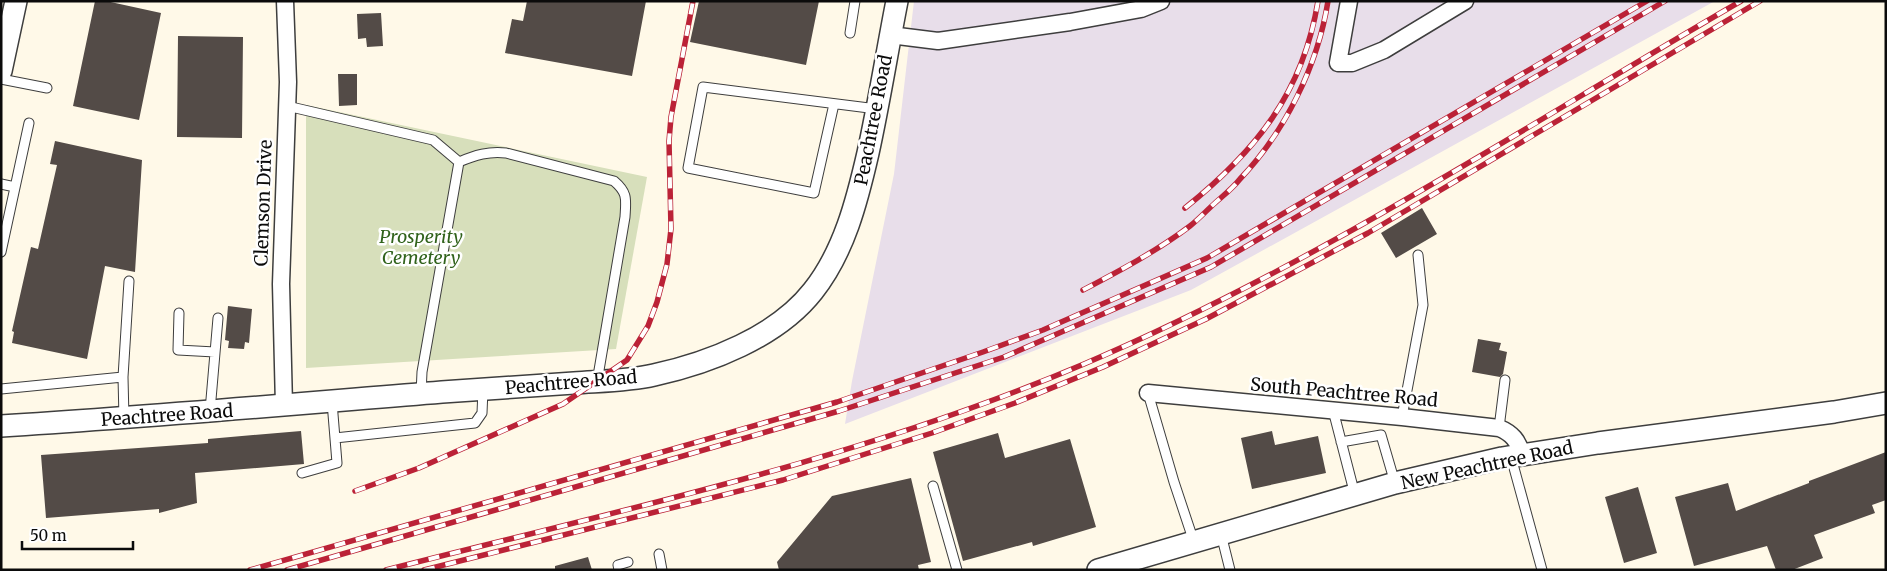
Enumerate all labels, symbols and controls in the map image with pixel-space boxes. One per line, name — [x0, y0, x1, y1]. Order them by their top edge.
street label: Peachtree Road — [849, 53, 897, 187]
street label: Clemson Drive — [249, 139, 277, 267]
park label: Prosperity Cemetery — [379, 225, 463, 269]
street label: Peachtree Road — [504, 365, 638, 399]
street label: South Peachtree Road — [1249, 372, 1439, 412]
street label: Peachtree Road — [100, 399, 234, 431]
street label: New Peachtree Road — [1399, 435, 1575, 494]
scale bar — [22, 518, 134, 550]
text: 50 m — [30, 526, 67, 545]

